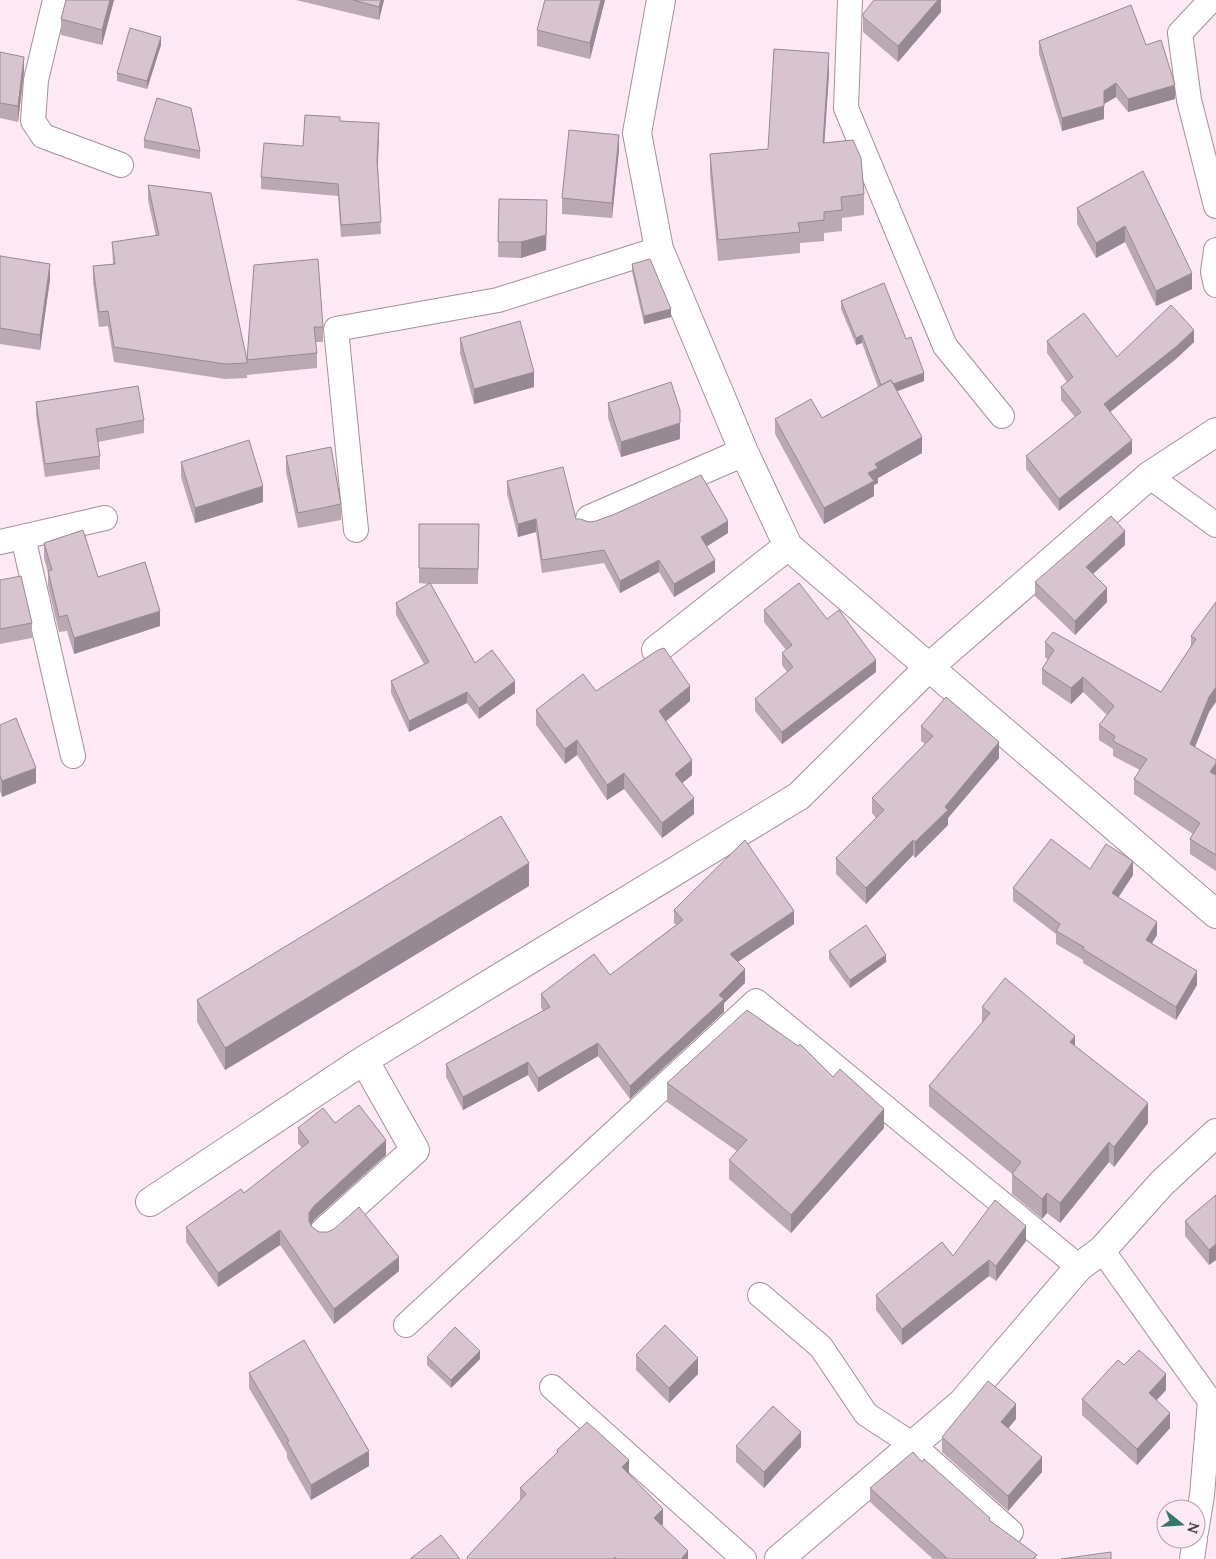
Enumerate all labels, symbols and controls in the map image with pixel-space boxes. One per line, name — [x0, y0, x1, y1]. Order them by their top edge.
north arrow — [1156, 1499, 1206, 1549]
text: N — [1183, 1520, 1204, 1536]

